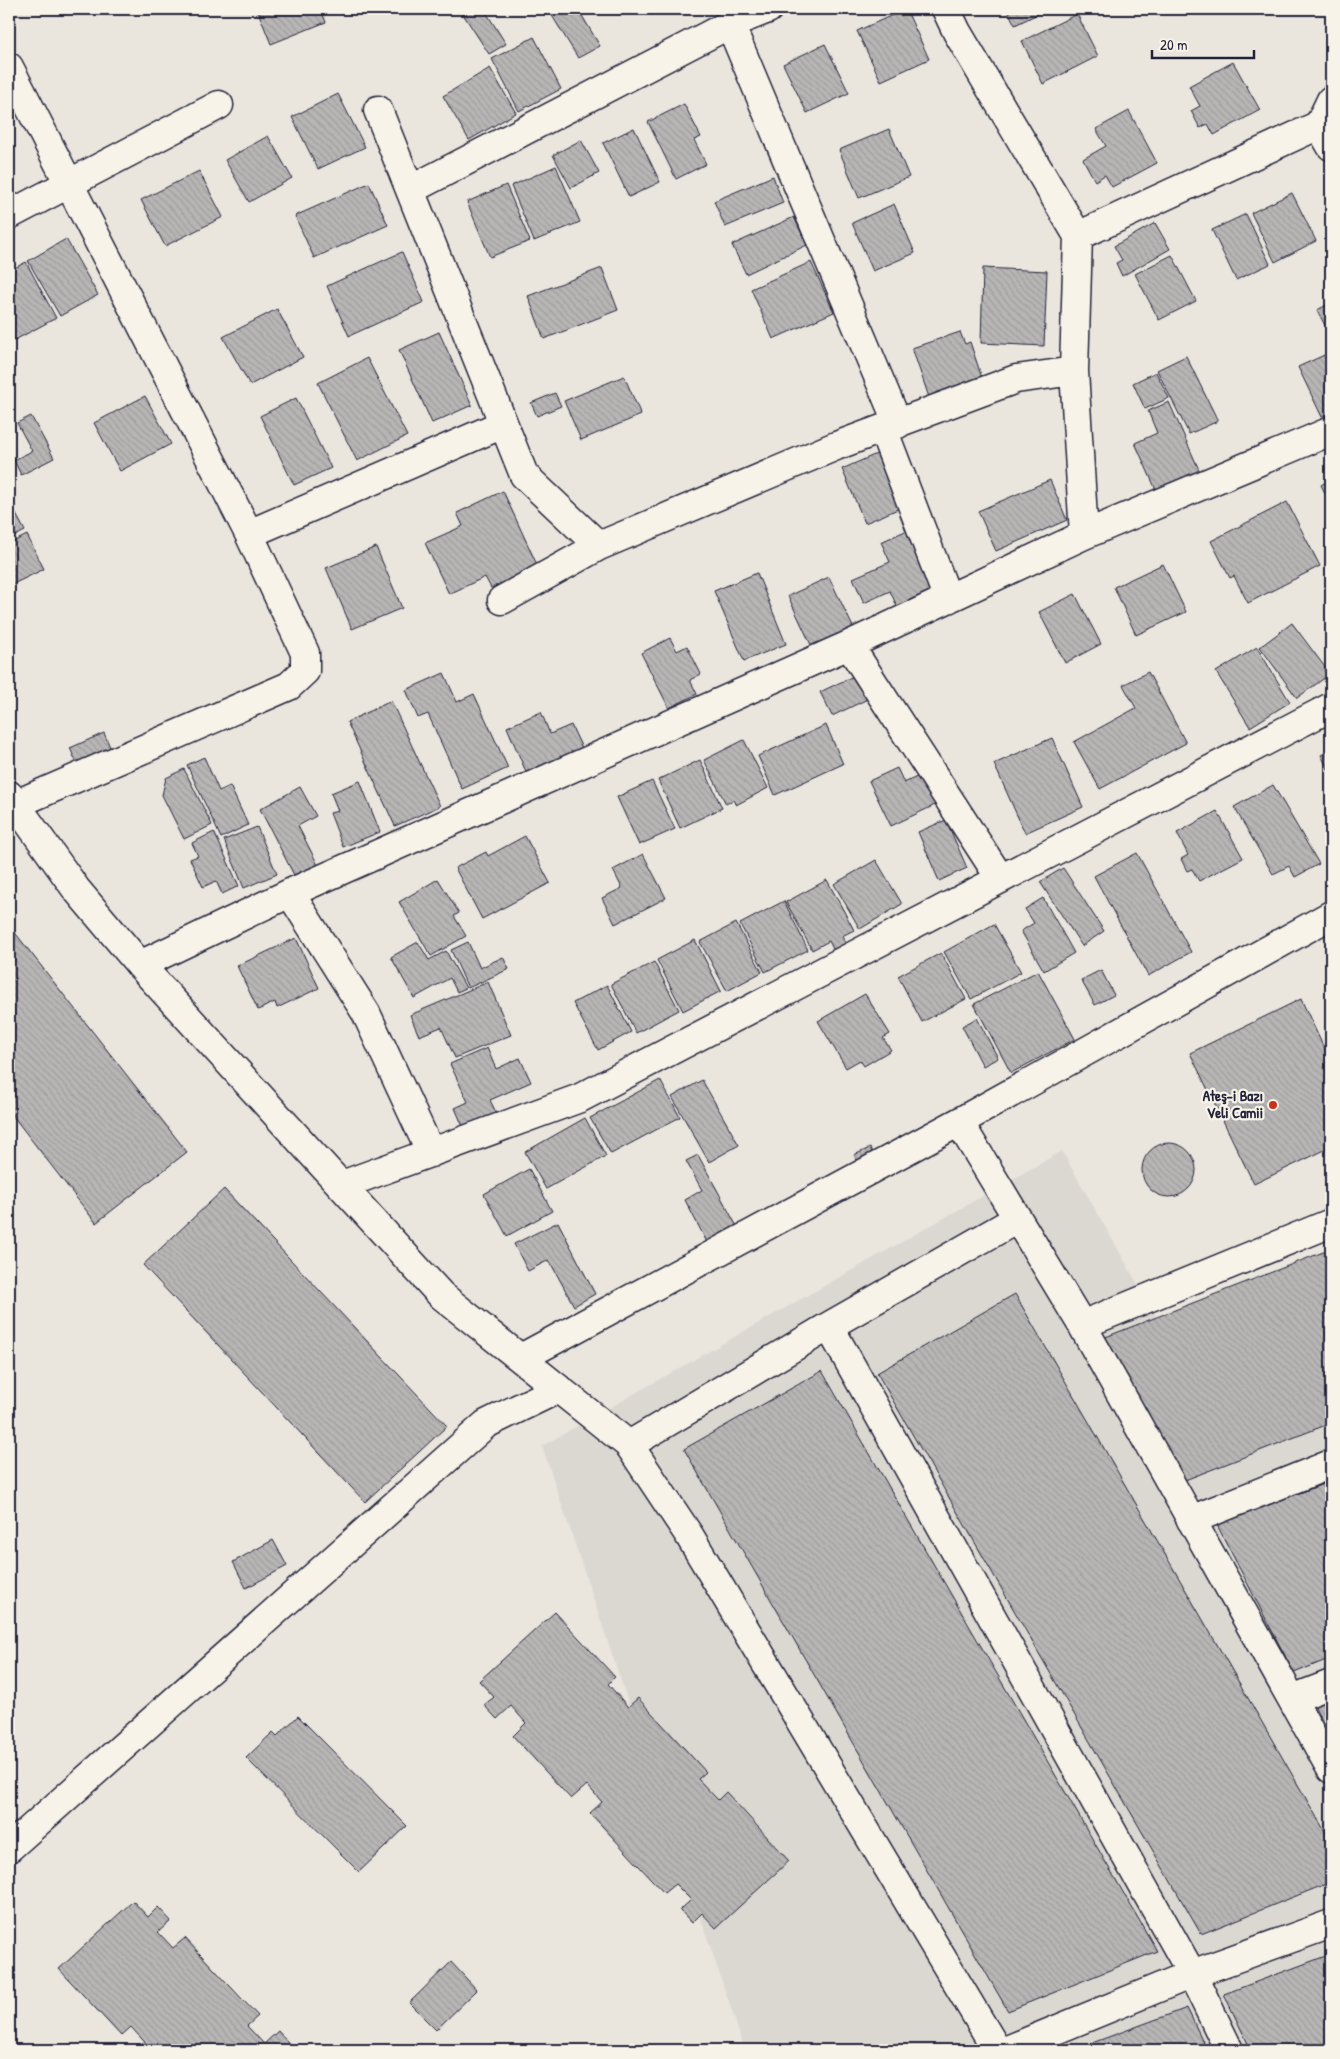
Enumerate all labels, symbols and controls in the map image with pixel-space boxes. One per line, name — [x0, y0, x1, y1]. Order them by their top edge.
scale bar — [1152, 28, 1255, 60]
text: 20 m — [1160, 34, 1187, 55]
place label: Ateş-i Bazı Veli Camii — [1203, 1085, 1263, 1123]
marker: Ateş-i Bazı Veli Camii — [1267, 1099, 1279, 1111]

